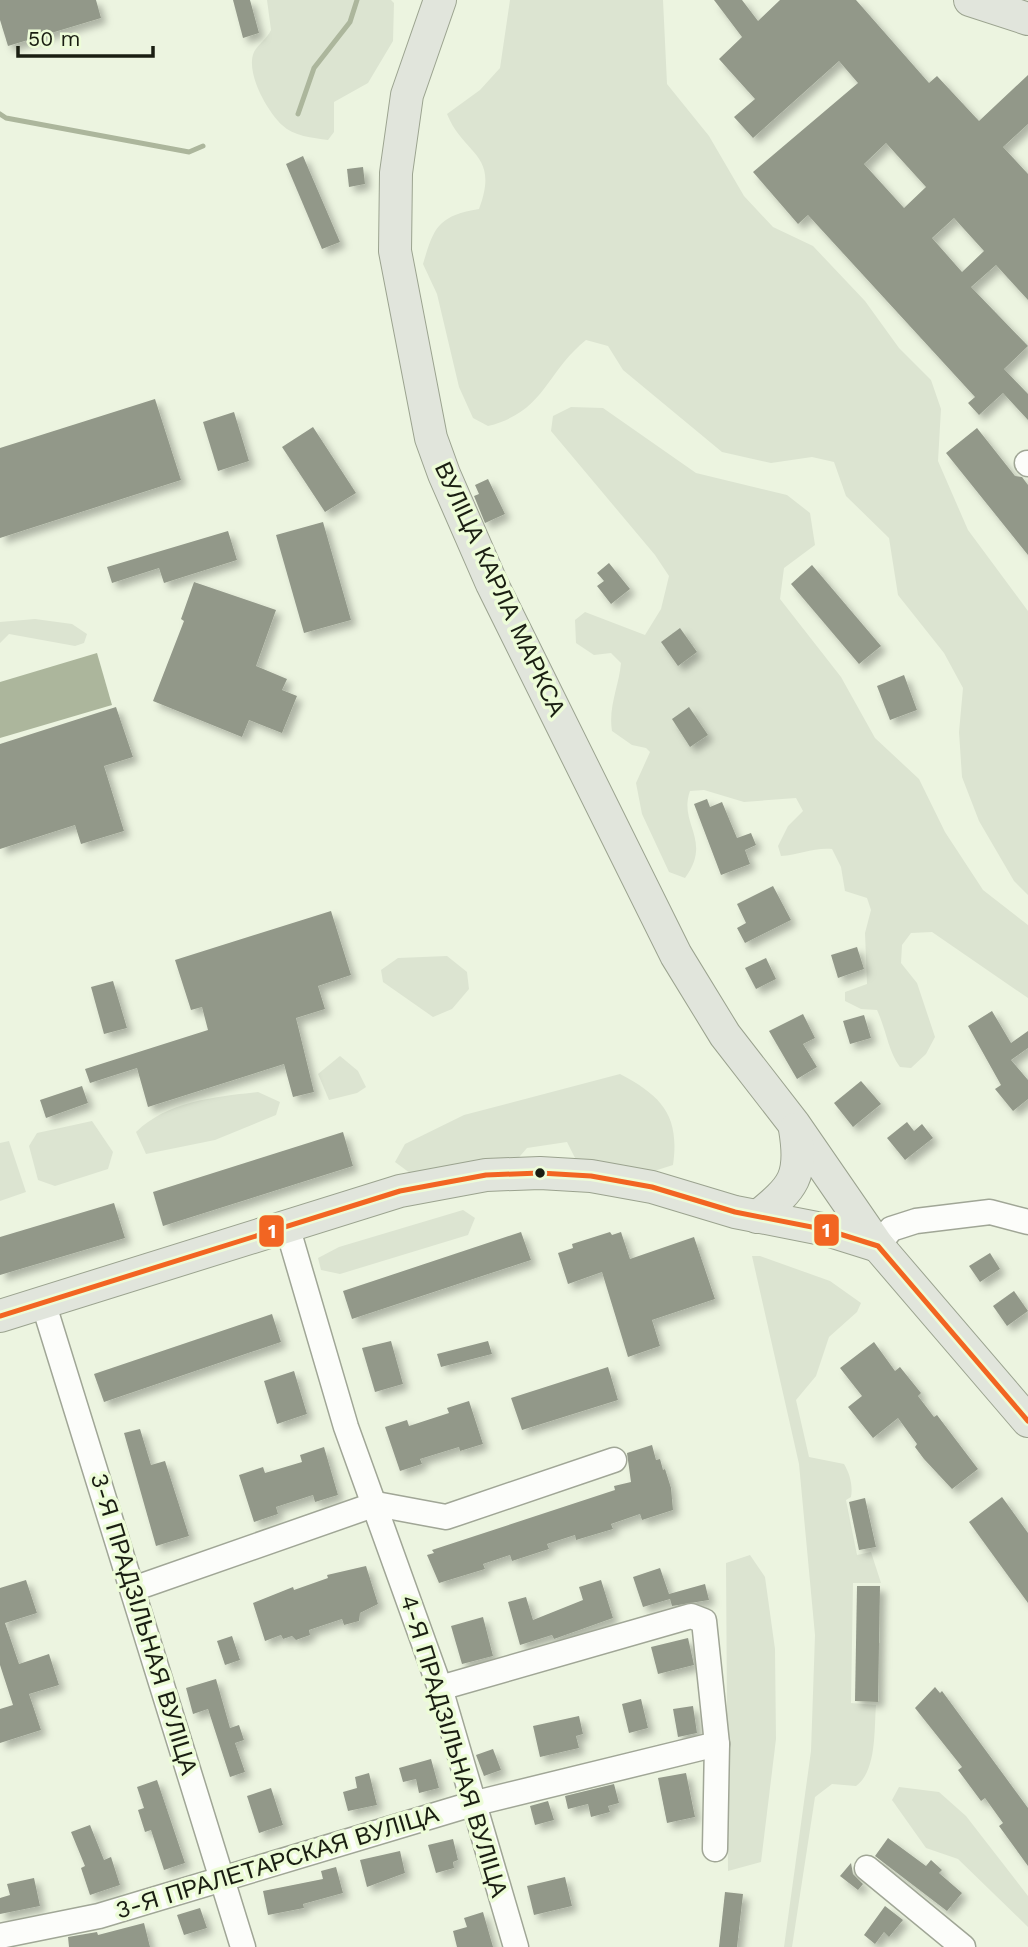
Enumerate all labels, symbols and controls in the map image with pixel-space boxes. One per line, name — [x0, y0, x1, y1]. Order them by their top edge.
scale bar — [18, 14, 152, 58]
text: 50 m — [28, 26, 80, 51]
street label: ВУЛІЦА КАРЛА МАРКСА — [429, 457, 571, 721]
unlabelled marker — [533, 1166, 547, 1180]
line badge: 1 — [813, 1213, 840, 1247]
line badge: 1 — [258, 1214, 285, 1248]
text: 1 — [822, 1219, 830, 1242]
text: 1 — [268, 1220, 276, 1243]
street label: 3-Я ПРАДЗІЛЬНАЯ ВУЛІЦА — [85, 1470, 203, 1778]
street label: 4-Я ПРАДЗІЛЬНАЯ ВУЛІЦА — [395, 1592, 513, 1900]
street label: 3-Я ПРАЛЕТАРСКАЯ ВУЛІЦА — [112, 1799, 442, 1925]

